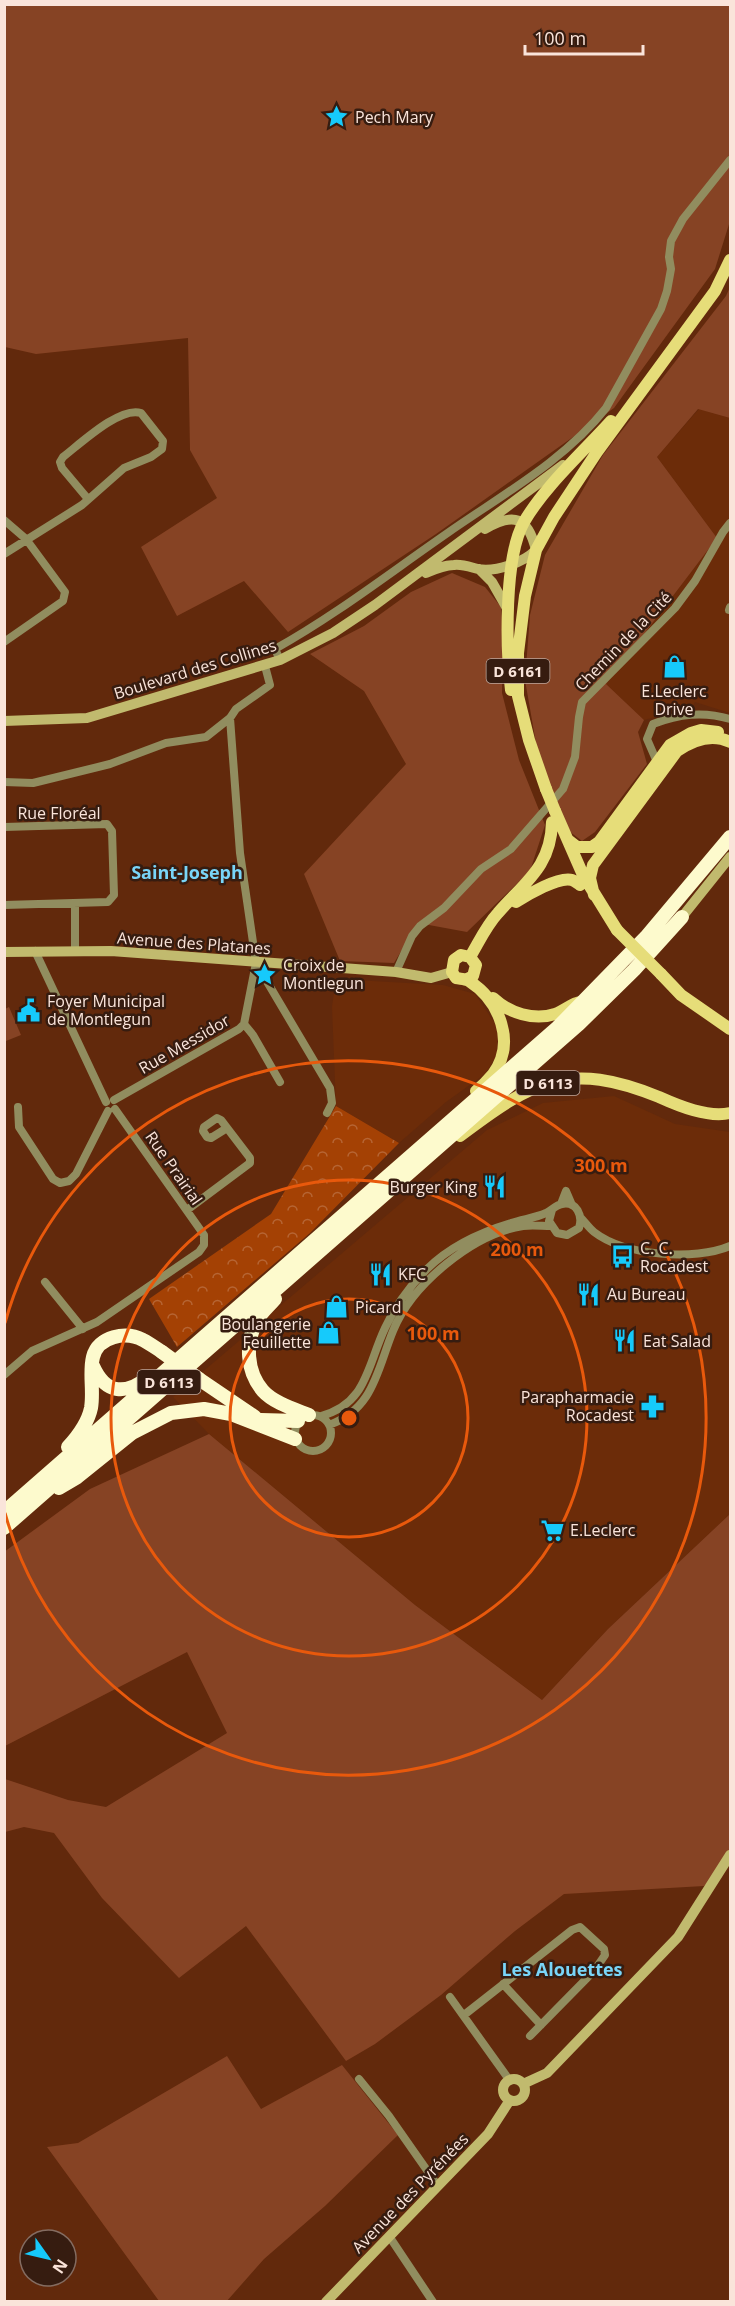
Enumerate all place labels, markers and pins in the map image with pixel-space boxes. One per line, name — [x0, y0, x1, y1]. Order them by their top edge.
place icon: Pech Mary — [324, 104, 350, 130]
place label: Pech Mary — [355, 106, 434, 128]
shop icon: E.Leclerc Drive — [661, 653, 687, 679]
place label: E.Leclerc Drive — [641, 680, 707, 720]
place label: Croix de Montlegun — [283, 954, 364, 994]
place icon: Croix de Montlegun — [252, 961, 278, 987]
place label: Foyer Municipal de Montlegun — [47, 990, 165, 1030]
public building icon: Foyer Municipal de Montlegun — [16, 997, 42, 1023]
restaurant icon: Burger King — [482, 1174, 508, 1200]
place label: Burger King — [390, 1176, 477, 1198]
place label: C. C. Rocadest — [640, 1237, 708, 1277]
bus stop icon: C. C. Rocadest — [609, 1244, 635, 1270]
restaurant icon: KFC — [367, 1261, 393, 1287]
place label: KFC — [398, 1263, 426, 1285]
restaurant icon: Au Bureau — [576, 1281, 602, 1307]
place label: Au Bureau — [607, 1283, 685, 1305]
shop icon: Picard — [324, 1294, 350, 1320]
place label: Picard — [355, 1296, 402, 1318]
place label: Boulangerie Feuillette — [221, 1313, 311, 1353]
shop icon: Boulangerie Feuillette — [316, 1320, 342, 1346]
restaurant icon: Eat Salad — [612, 1328, 638, 1354]
place label: Eat Salad — [643, 1330, 711, 1352]
place label: Parapharmacie Rocadest — [521, 1386, 634, 1426]
pharmacy icon: Parapharmacie Rocadest — [639, 1393, 665, 1419]
centre of rings — [339, 1408, 359, 1428]
supermarket icon: E.Leclerc — [539, 1517, 565, 1543]
place label: E.Leclerc — [570, 1519, 636, 1541]

